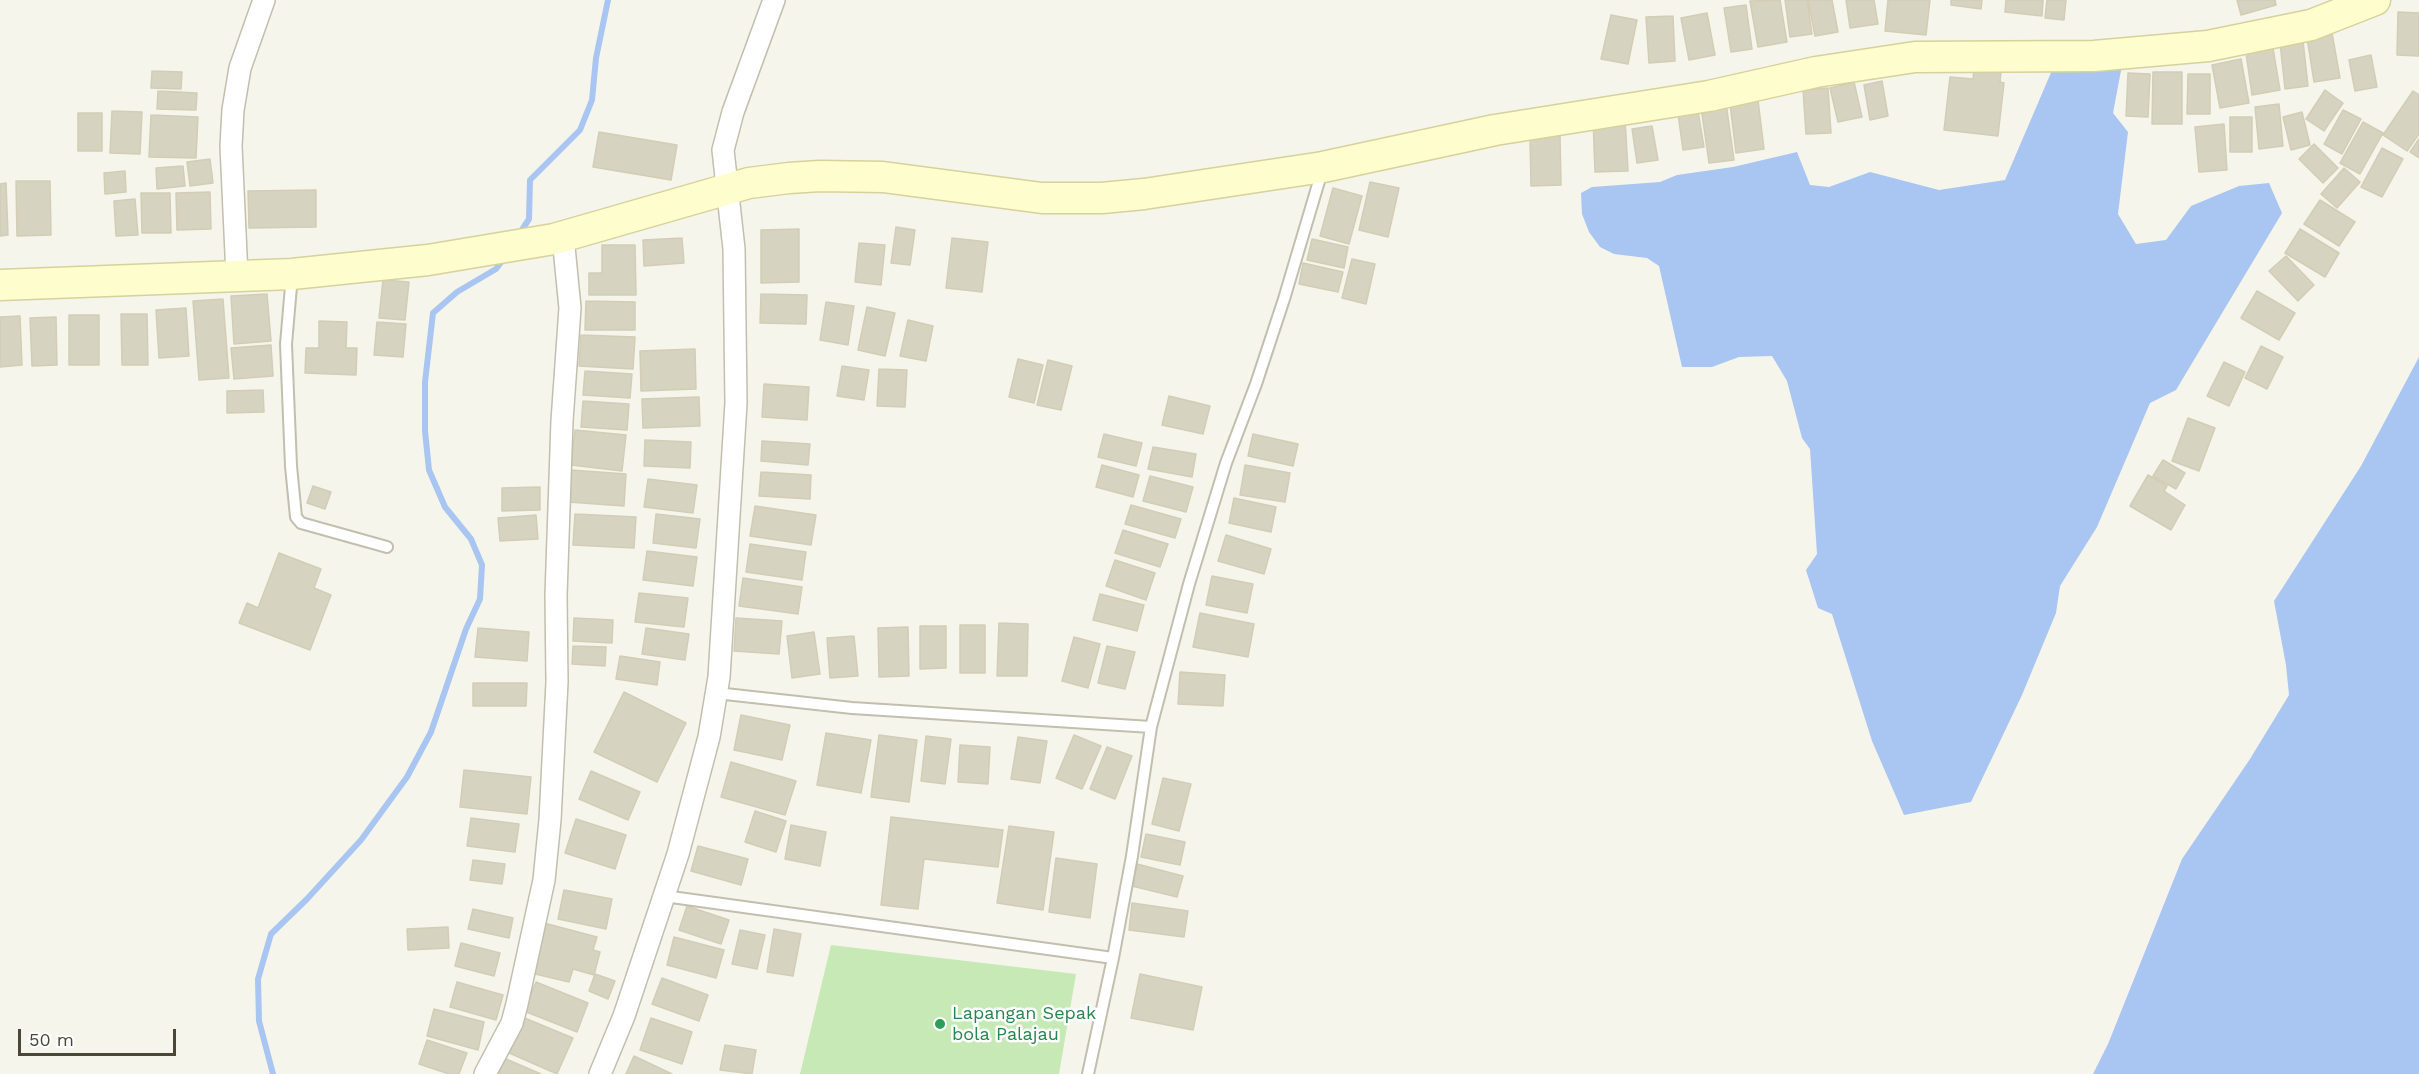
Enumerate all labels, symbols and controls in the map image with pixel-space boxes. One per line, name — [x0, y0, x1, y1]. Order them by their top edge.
place label: Lapangan Sepak bola Palajau — [952, 1003, 1096, 1046]
scale bar — [21, 1017, 178, 1055]
marker: Lapangan Sepak bola Palajau — [933, 1017, 947, 1031]
text: 50 m — [29, 1029, 74, 1050]

